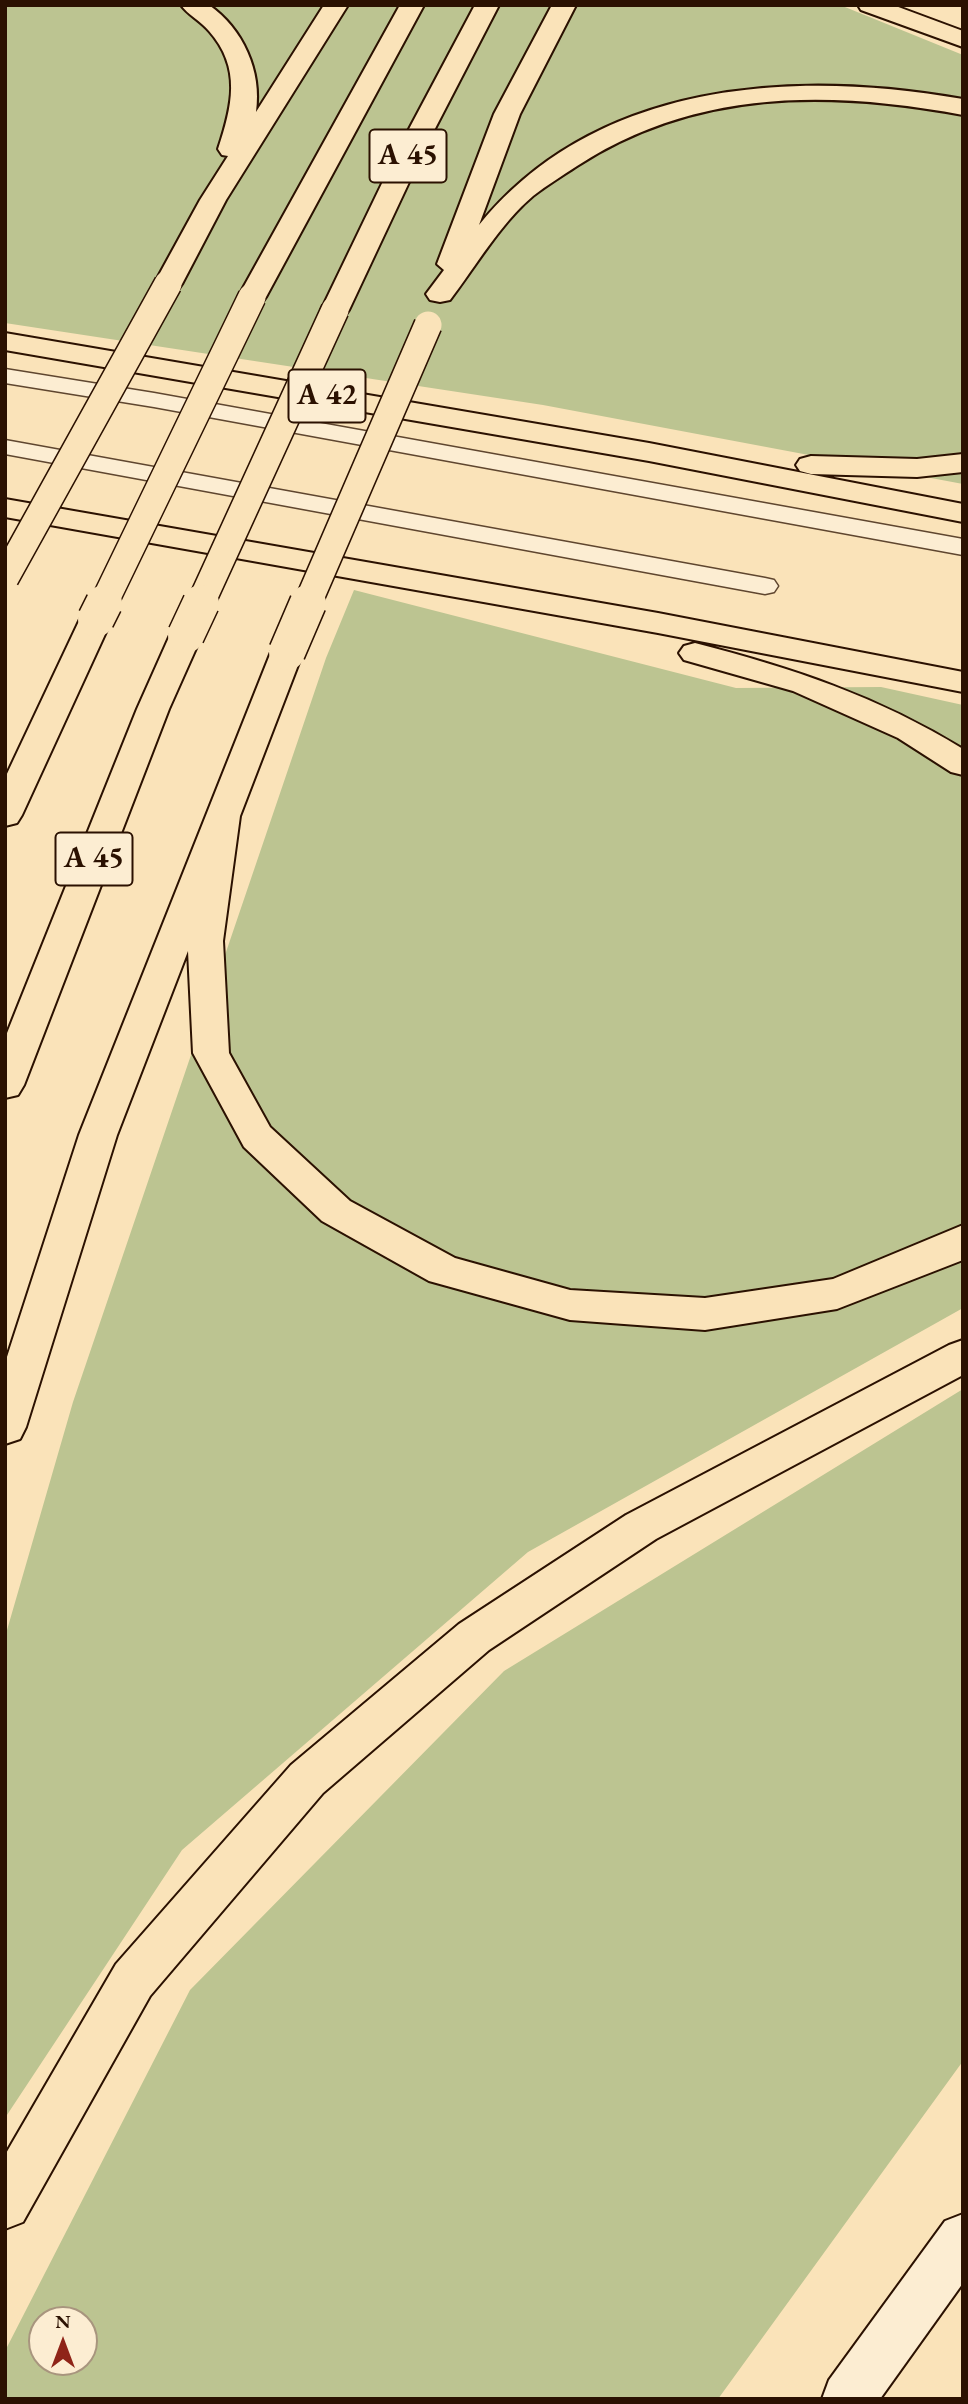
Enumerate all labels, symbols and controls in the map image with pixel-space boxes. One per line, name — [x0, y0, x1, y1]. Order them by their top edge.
road number: A 45 — [370, 130, 446, 182]
road number: A 42 — [288, 370, 366, 422]
road number: A 45 — [56, 832, 132, 886]
north arrow — [28, 2306, 98, 2376]
text: N — [55, 2309, 71, 2334]

